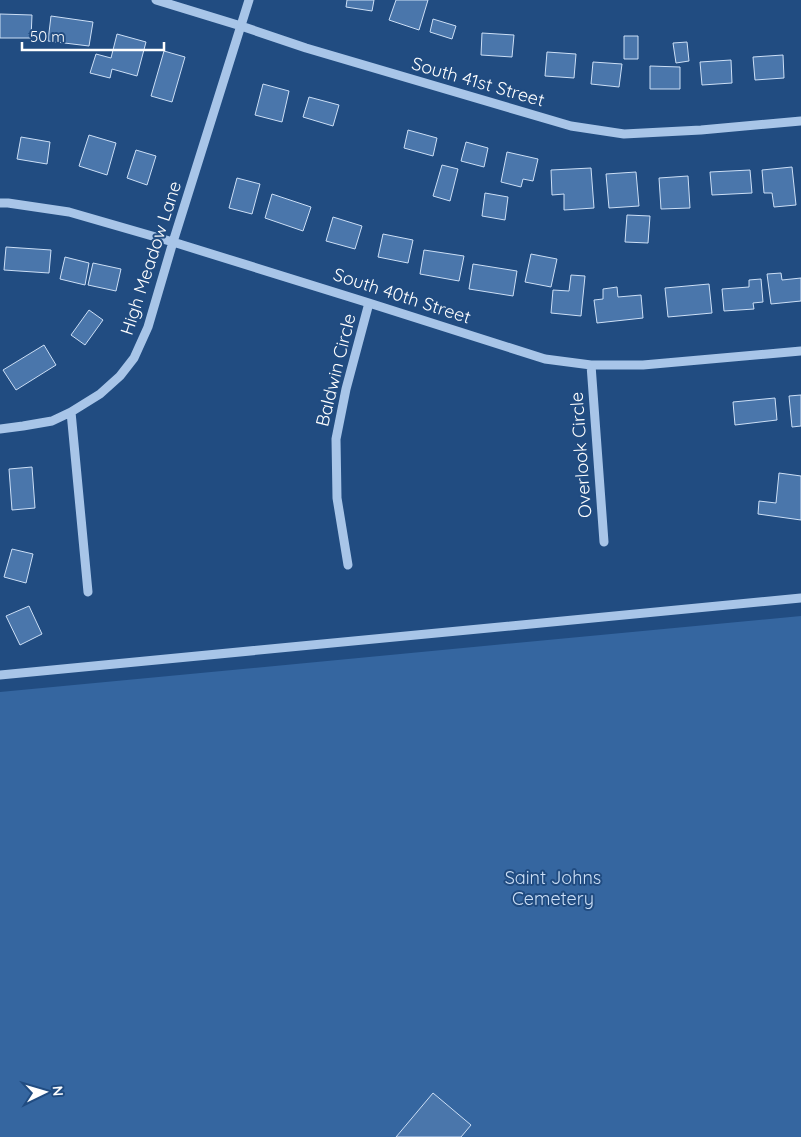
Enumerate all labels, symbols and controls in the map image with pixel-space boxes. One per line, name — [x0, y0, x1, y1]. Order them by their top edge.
scale bar — [22, 20, 165, 52]
text: 50 m — [30, 27, 65, 46]
street label: South 41st Street — [409, 52, 547, 111]
street label: High Meadow Lane — [115, 178, 186, 338]
street label: South 40th Street — [331, 262, 474, 329]
street label: Baldwin Circle — [310, 311, 361, 429]
street label: Overlook Circle — [565, 391, 596, 519]
park label: Saint Johns Cemetery — [505, 866, 601, 910]
north arrow — [20, 1067, 70, 1117]
text: N — [49, 1085, 67, 1097]

